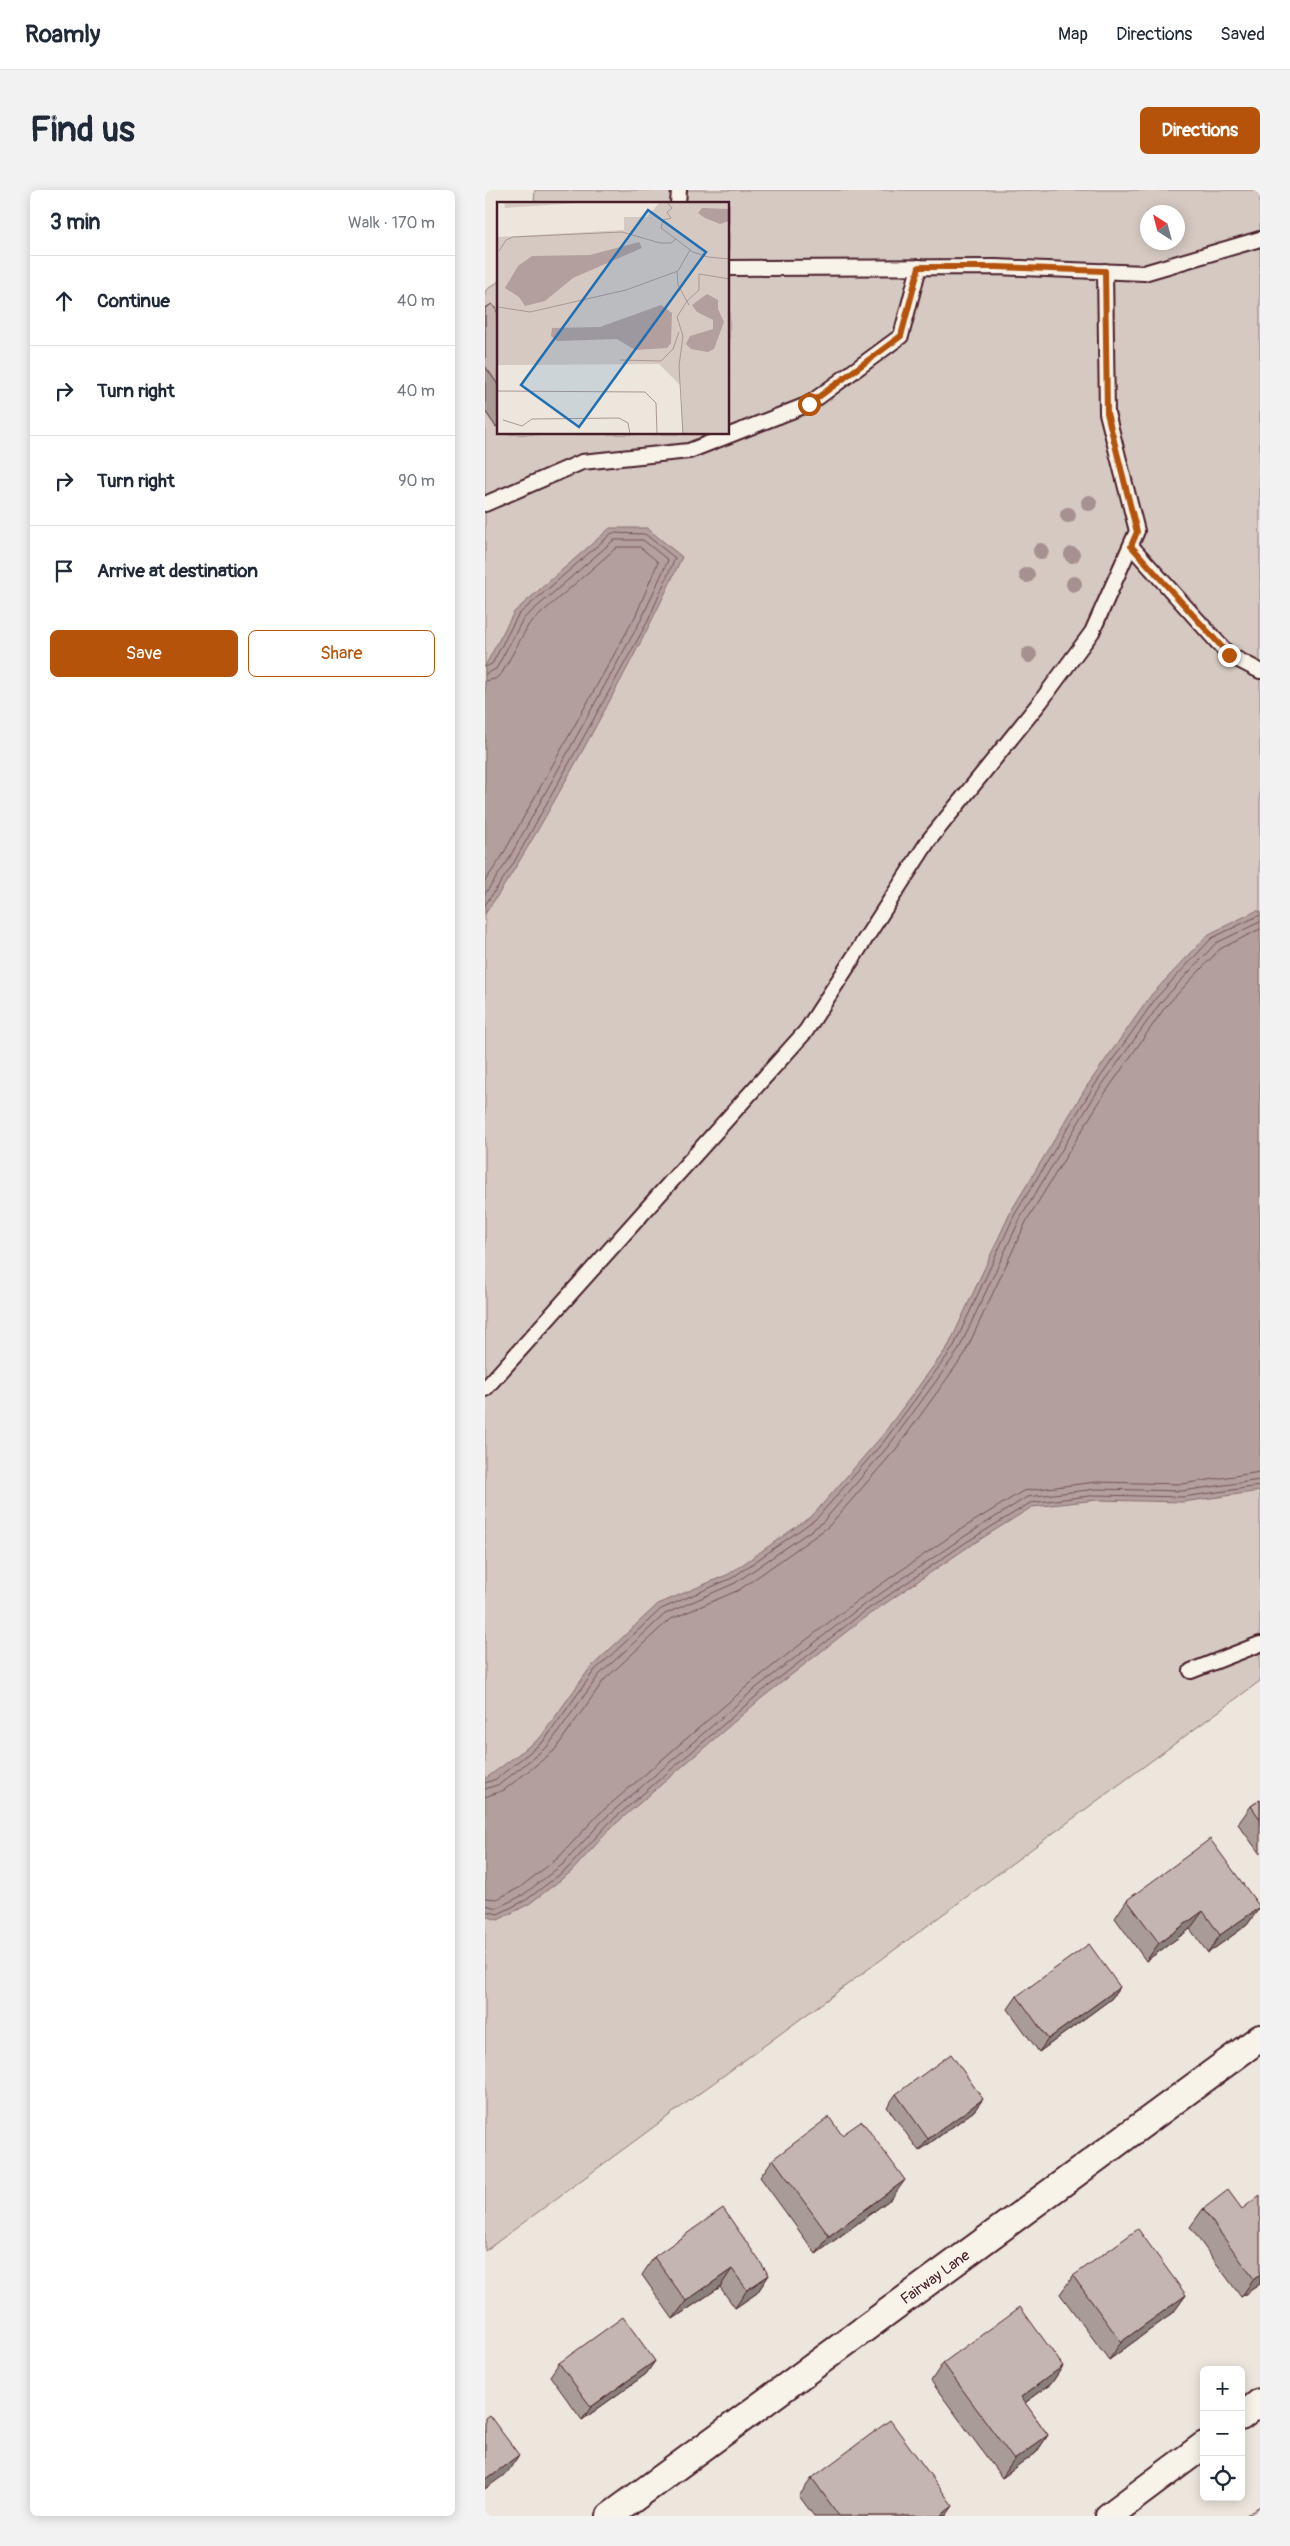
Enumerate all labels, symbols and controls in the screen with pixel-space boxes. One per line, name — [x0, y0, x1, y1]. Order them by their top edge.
text: Roamly — [25, 20, 100, 49]
text: Map — [1058, 23, 1088, 46]
text: Directions — [1116, 23, 1192, 46]
text: Saved — [1220, 23, 1265, 46]
button: Directions — [1140, 107, 1260, 154]
text: Find us — [30, 108, 135, 152]
inset map — [497, 202, 730, 435]
north arrow — [1140, 205, 1185, 250]
text: 3 min — [50, 209, 100, 236]
text: Walk · 170 m — [348, 213, 435, 233]
icon: ahead — [50, 287, 78, 315]
text: Continue — [97, 289, 170, 313]
text: 40 m — [397, 291, 435, 311]
icon: right — [50, 377, 78, 405]
text: Turn right — [97, 379, 175, 403]
text: 40 m — [397, 381, 435, 401]
route start — [798, 393, 821, 416]
icon: right — [50, 467, 78, 495]
text: Turn right — [97, 469, 175, 493]
text: 90 m — [398, 471, 435, 491]
icon: arrive — [50, 557, 78, 585]
text: Arrive at destination — [97, 559, 258, 583]
button: Save — [50, 630, 238, 677]
button: Share — [248, 630, 435, 677]
route end — [1218, 644, 1241, 667]
street label: Fairway Lane — [897, 2246, 974, 2309]
map controls — [1200, 2366, 1245, 2501]
button: + — [1200, 2366, 1245, 2411]
button: − — [1200, 2411, 1245, 2456]
button: locate — [1200, 2456, 1245, 2501]

